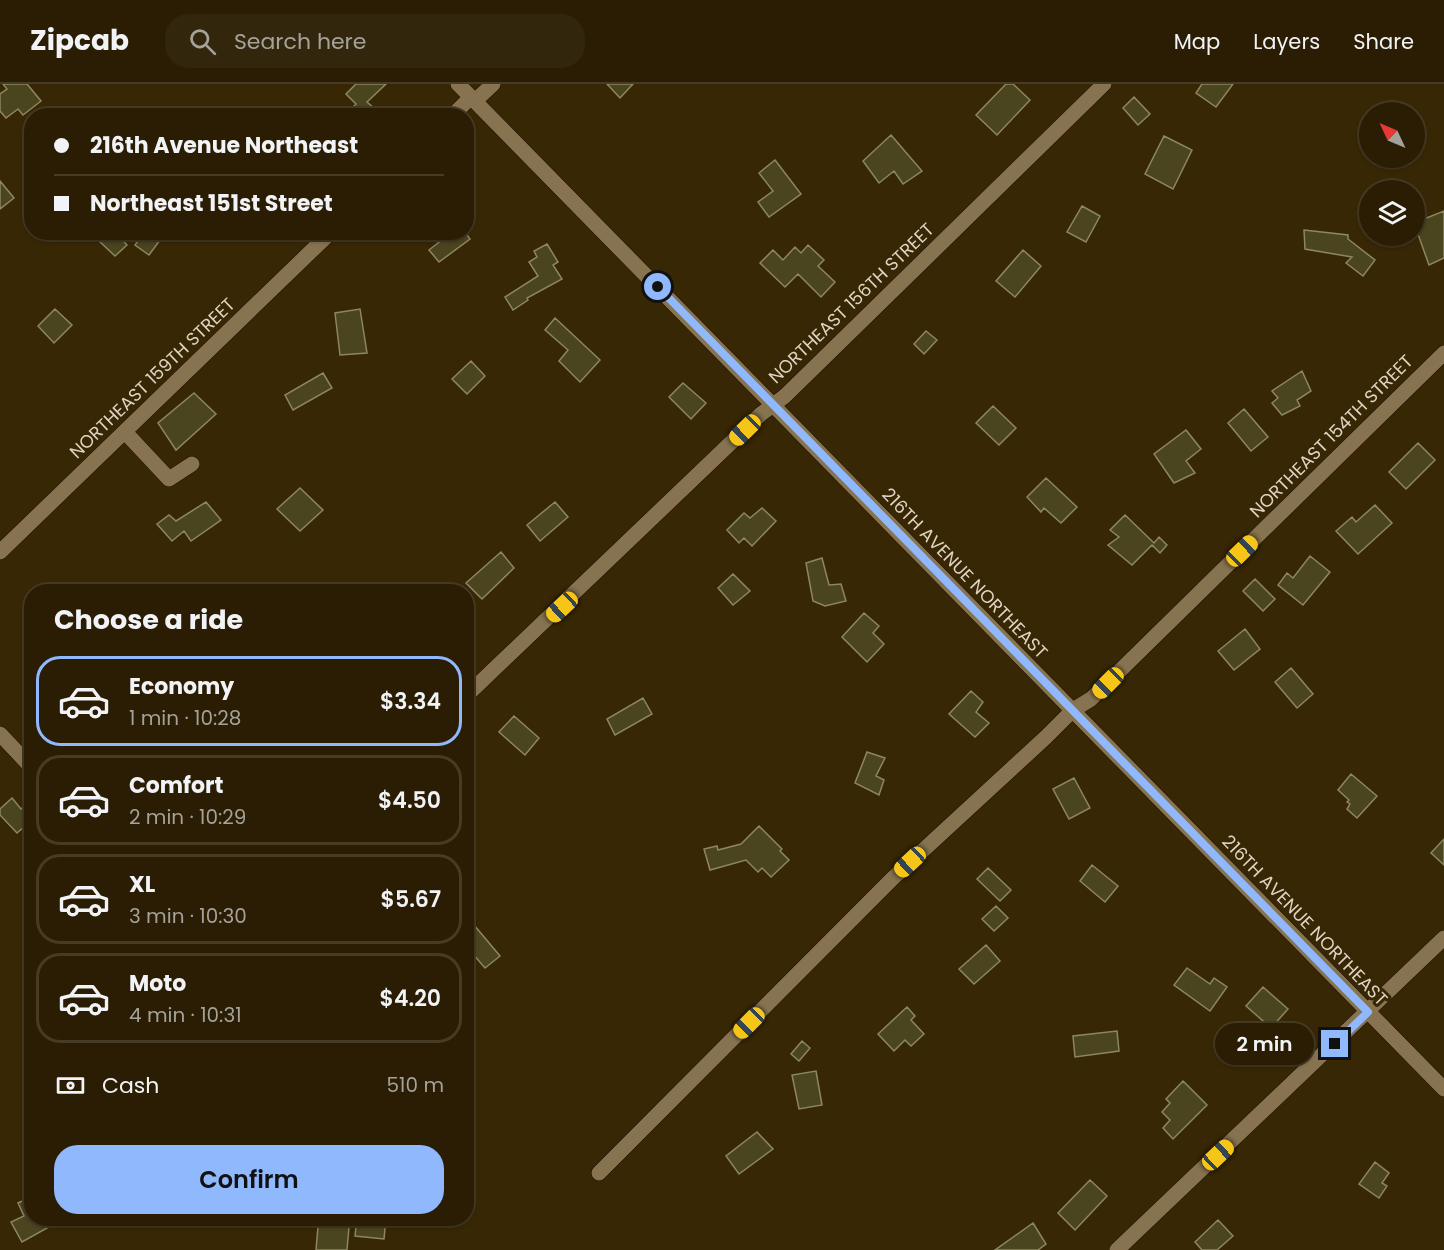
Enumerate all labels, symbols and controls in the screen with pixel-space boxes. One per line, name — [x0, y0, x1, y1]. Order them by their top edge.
search box — [165, 14, 585, 68]
text: Zipcab — [30, 21, 129, 60]
icon: search — [186, 25, 219, 58]
text: Search here — [234, 26, 366, 57]
text: Map — [1174, 27, 1220, 56]
text: Layers — [1253, 27, 1320, 56]
text: Share — [1353, 27, 1414, 56]
north arrow — [1359, 102, 1425, 168]
map controls — [1359, 102, 1425, 246]
text: 216th Avenue Northeast — [90, 130, 358, 161]
button: layers — [1359, 180, 1425, 246]
text: Northeast 151st Street — [90, 188, 333, 219]
street label: NORTHEAST 156TH STREET — [763, 217, 939, 389]
route start — [644, 273, 671, 300]
street label: NORTHEAST 159TH STREET — [64, 292, 240, 464]
street label: NORTHEAST 154TH STREET — [1244, 349, 1418, 523]
car — [726, 411, 764, 449]
street label: 216TH AVENUE NORTHEAST — [877, 482, 1054, 664]
car — [1223, 532, 1261, 570]
car — [543, 588, 581, 626]
text: Choose a ride — [54, 601, 243, 638]
car — [1089, 664, 1127, 702]
text: Economy — [129, 671, 234, 702]
icon: car — [57, 674, 111, 728]
text: $3.34 — [380, 686, 441, 717]
text: 1 min · 10:28 — [129, 704, 241, 732]
text: Comfort — [129, 770, 223, 801]
icon: car — [57, 773, 111, 827]
text: $4.50 — [378, 785, 441, 816]
text: 2 min · 10:29 — [129, 803, 246, 831]
street label: 216TH AVENUE NORTHEAST — [1217, 829, 1394, 1011]
car — [891, 843, 929, 881]
text: XL — [129, 869, 155, 900]
icon: car — [57, 872, 111, 926]
text: $5.67 — [381, 884, 441, 915]
text: 3 min · 10:30 — [129, 902, 247, 930]
text: Moto — [129, 968, 186, 999]
icon: car — [57, 971, 111, 1025]
text: $4.20 — [380, 983, 441, 1014]
text: 4 min · 10:31 — [129, 1001, 242, 1029]
car — [730, 1004, 768, 1042]
callout: 2 min — [1215, 1023, 1314, 1065]
text: 2 min — [1237, 1030, 1292, 1058]
route end — [1321, 1030, 1348, 1057]
icon: cash — [54, 1069, 87, 1102]
text: Cash — [102, 1070, 159, 1101]
text: 510 m — [387, 1071, 444, 1099]
car — [1199, 1136, 1237, 1174]
button: Confirm — [54, 1145, 444, 1214]

